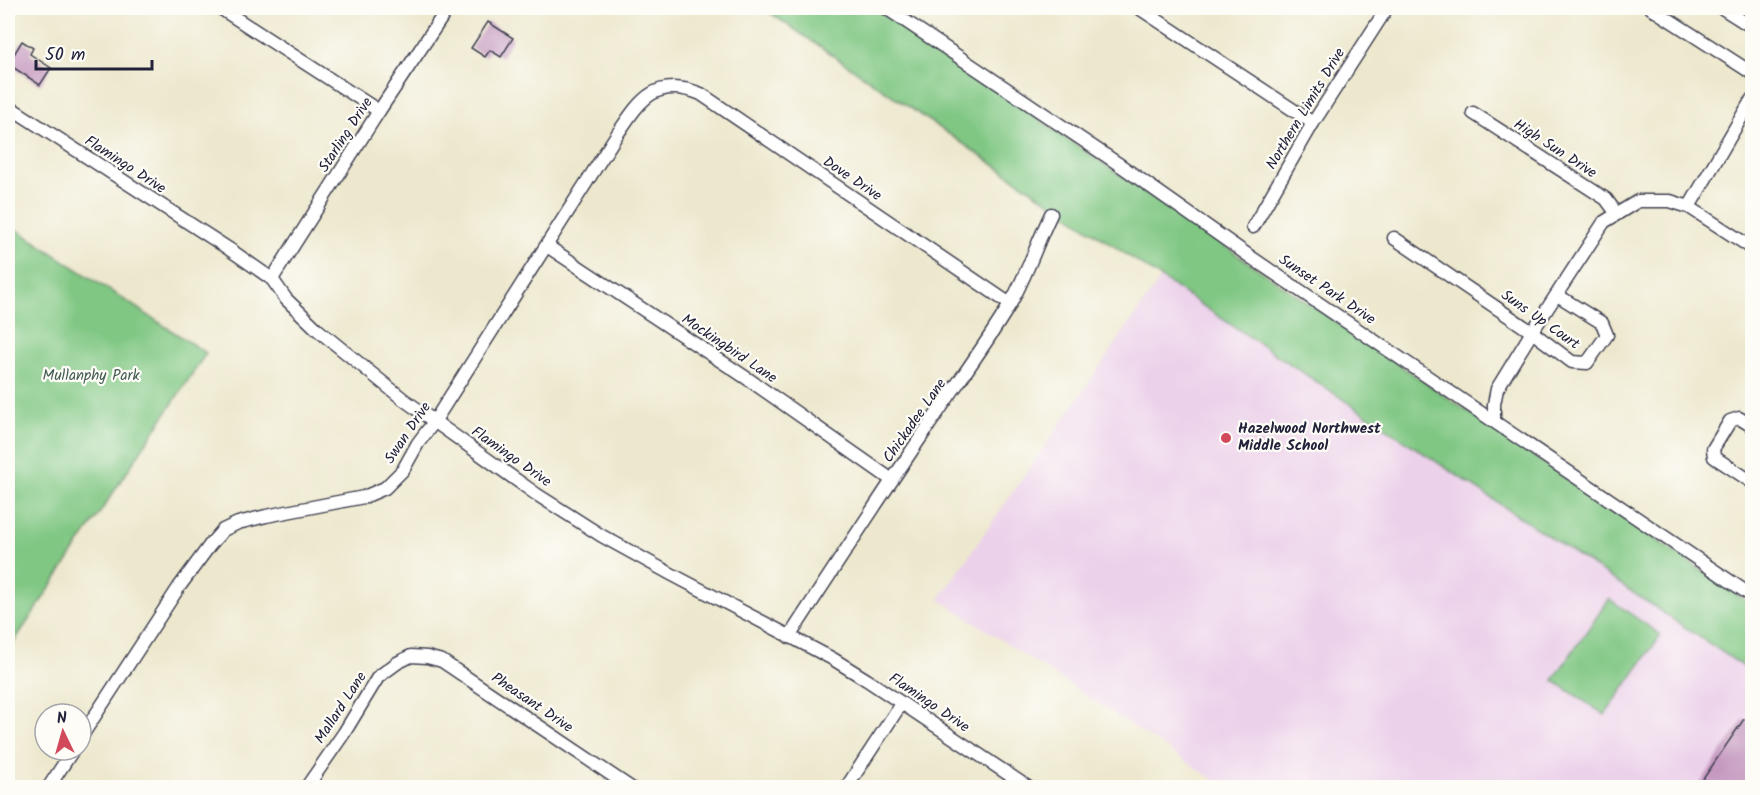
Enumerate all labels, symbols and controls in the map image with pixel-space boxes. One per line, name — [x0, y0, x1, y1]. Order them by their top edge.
scale bar — [36, 33, 152, 71]
text: 50 m — [45, 41, 85, 70]
street label: Northern Limits Drive — [1260, 43, 1352, 174]
street label: Starling Drive — [313, 92, 379, 177]
street label: High Sun Drive — [1509, 113, 1602, 185]
street label: Flamingo Drive — [79, 130, 171, 201]
street label: Dove Drive — [818, 150, 887, 208]
street label: Sunset Park Drive — [1274, 249, 1381, 332]
street label: Suns Up Court — [1496, 284, 1585, 356]
street label: Mockingbird Lane — [676, 308, 782, 390]
park label: Mullanphy Park — [43, 364, 140, 388]
street label: Chickadee Lane — [877, 374, 953, 468]
street label: Swan Drive — [378, 397, 438, 469]
place label: Hazelwood Northwest Middle School — [1238, 417, 1381, 458]
street label: Flamingo Drive — [466, 420, 556, 494]
marker: Hazelwood Northwest Middle School — [1219, 431, 1233, 445]
street label: Mallard Lane — [309, 667, 373, 749]
street label: Pheasant Drive — [486, 667, 578, 740]
street label: Flamingo Drive — [884, 667, 975, 739]
north arrow — [33, 702, 93, 762]
text: N — [56, 706, 68, 731]

